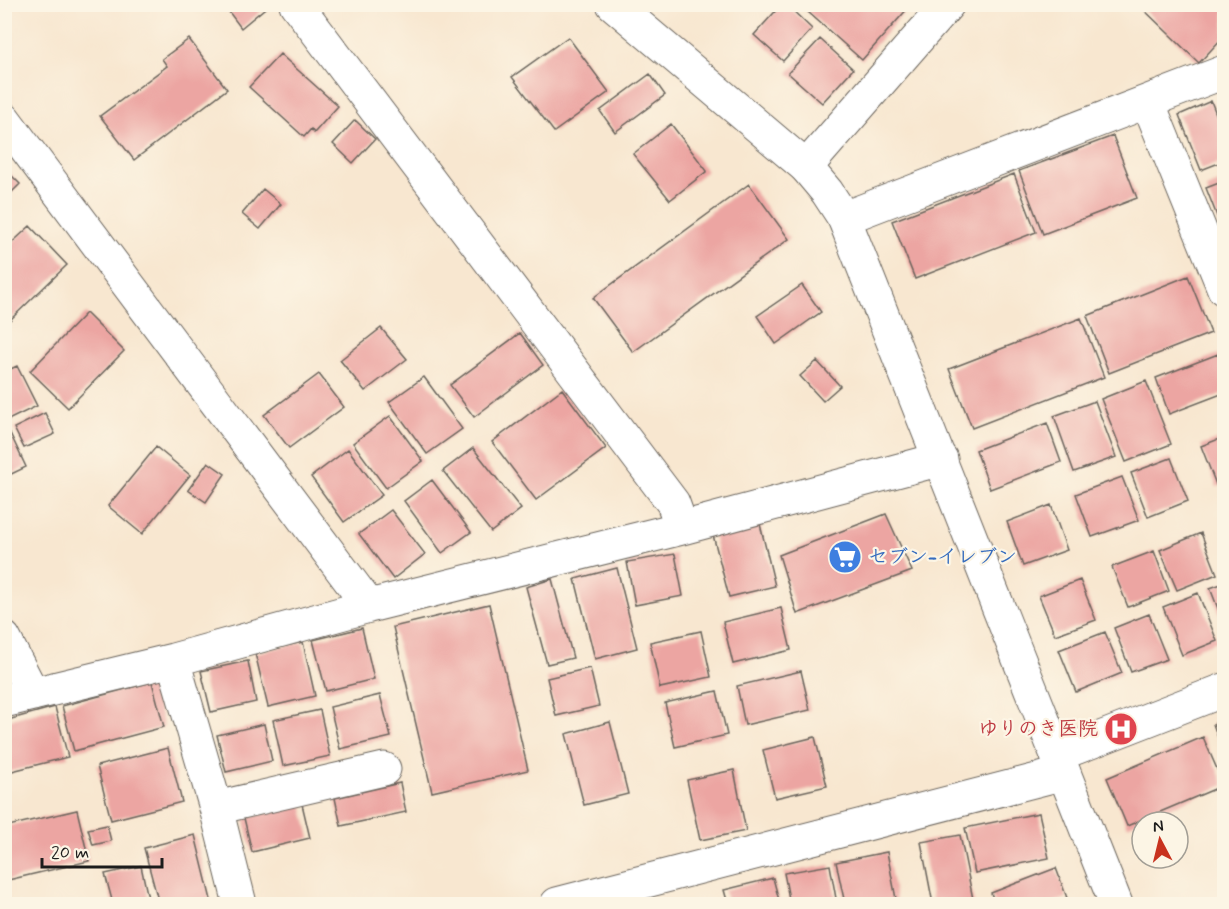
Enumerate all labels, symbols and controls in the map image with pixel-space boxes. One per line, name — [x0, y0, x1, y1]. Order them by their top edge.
supermarket icon: セブン-イレブン — [827, 539, 863, 575]
place label: セブン-イレブン — [868, 544, 1017, 571]
hospital icon: ゆりのき医院 — [1103, 711, 1139, 747]
place label: ゆりのき医院 — [978, 716, 1098, 743]
north arrow — [1130, 810, 1190, 870]
text: N — [1152, 816, 1165, 838]
scale bar — [42, 831, 162, 869]
text: 20 m — [51, 841, 89, 865]

